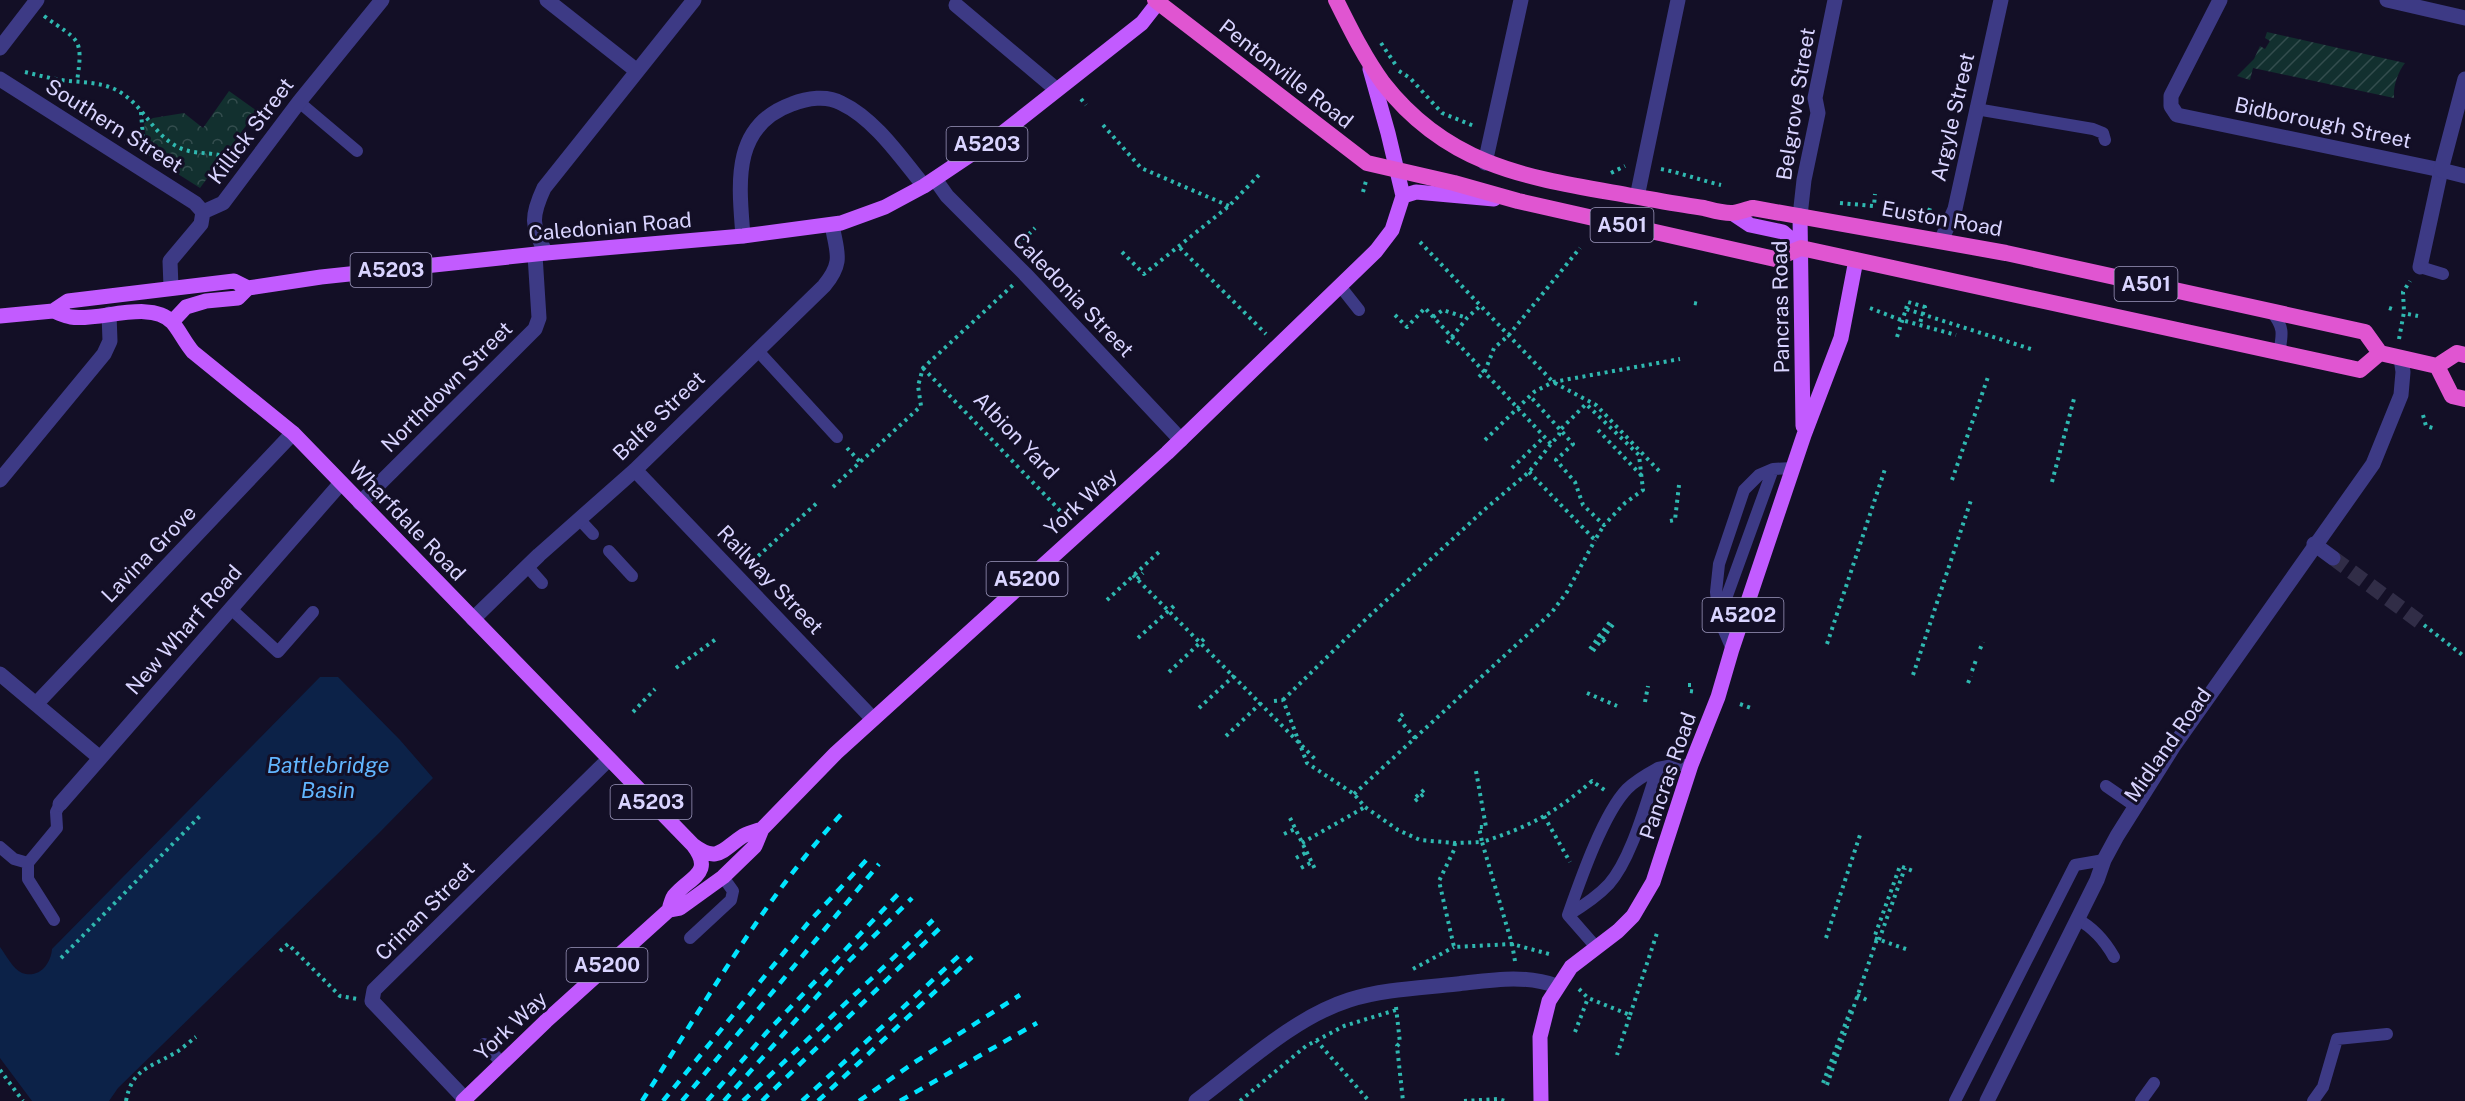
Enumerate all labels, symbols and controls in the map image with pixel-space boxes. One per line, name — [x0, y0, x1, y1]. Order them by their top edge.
street label: Pentonville Road — [1215, 14, 1358, 134]
street label: Belgrove Street — [1771, 26, 1820, 182]
street label: Argyle Street — [1926, 50, 1979, 184]
street label: Southern Street — [41, 73, 187, 178]
street label: Killick Street — [203, 73, 299, 189]
street label: Bidborough Street — [2232, 92, 2414, 153]
road number: A5203 — [946, 127, 1028, 161]
street label: Euston Road — [1880, 196, 2004, 241]
street label: Caledonian Road — [527, 207, 693, 246]
road number: A501 — [1590, 208, 1654, 242]
street label: Caledonia Street — [1008, 227, 1139, 362]
street label: Pancras Road — [1767, 240, 1794, 374]
road number: A5203 — [350, 253, 432, 287]
road number: A501 — [2114, 267, 2178, 301]
street label: Northdown Street — [376, 316, 517, 457]
street label: Balfe Street — [608, 366, 710, 466]
street label: Albion Yard — [969, 387, 1064, 484]
street label: Wharfdale Road — [344, 456, 471, 586]
street label: York Way — [1039, 462, 1122, 541]
street label: Lavina Grove — [96, 500, 201, 607]
street label: Railway Street — [712, 520, 829, 639]
street label: New Wharf Road — [121, 560, 247, 700]
road number: A5200 — [986, 562, 1068, 596]
road number: A5202 — [1702, 598, 1784, 632]
street label: Midland Road — [2119, 683, 2216, 807]
street label: Pancras Road — [1634, 709, 1701, 843]
water label: Battlebridge Basin — [267, 752, 389, 803]
road number: A5203 — [610, 785, 692, 819]
street label: Crinan Street — [370, 856, 480, 966]
road number: A5200 — [566, 948, 648, 982]
street label: York Way — [469, 986, 552, 1065]

